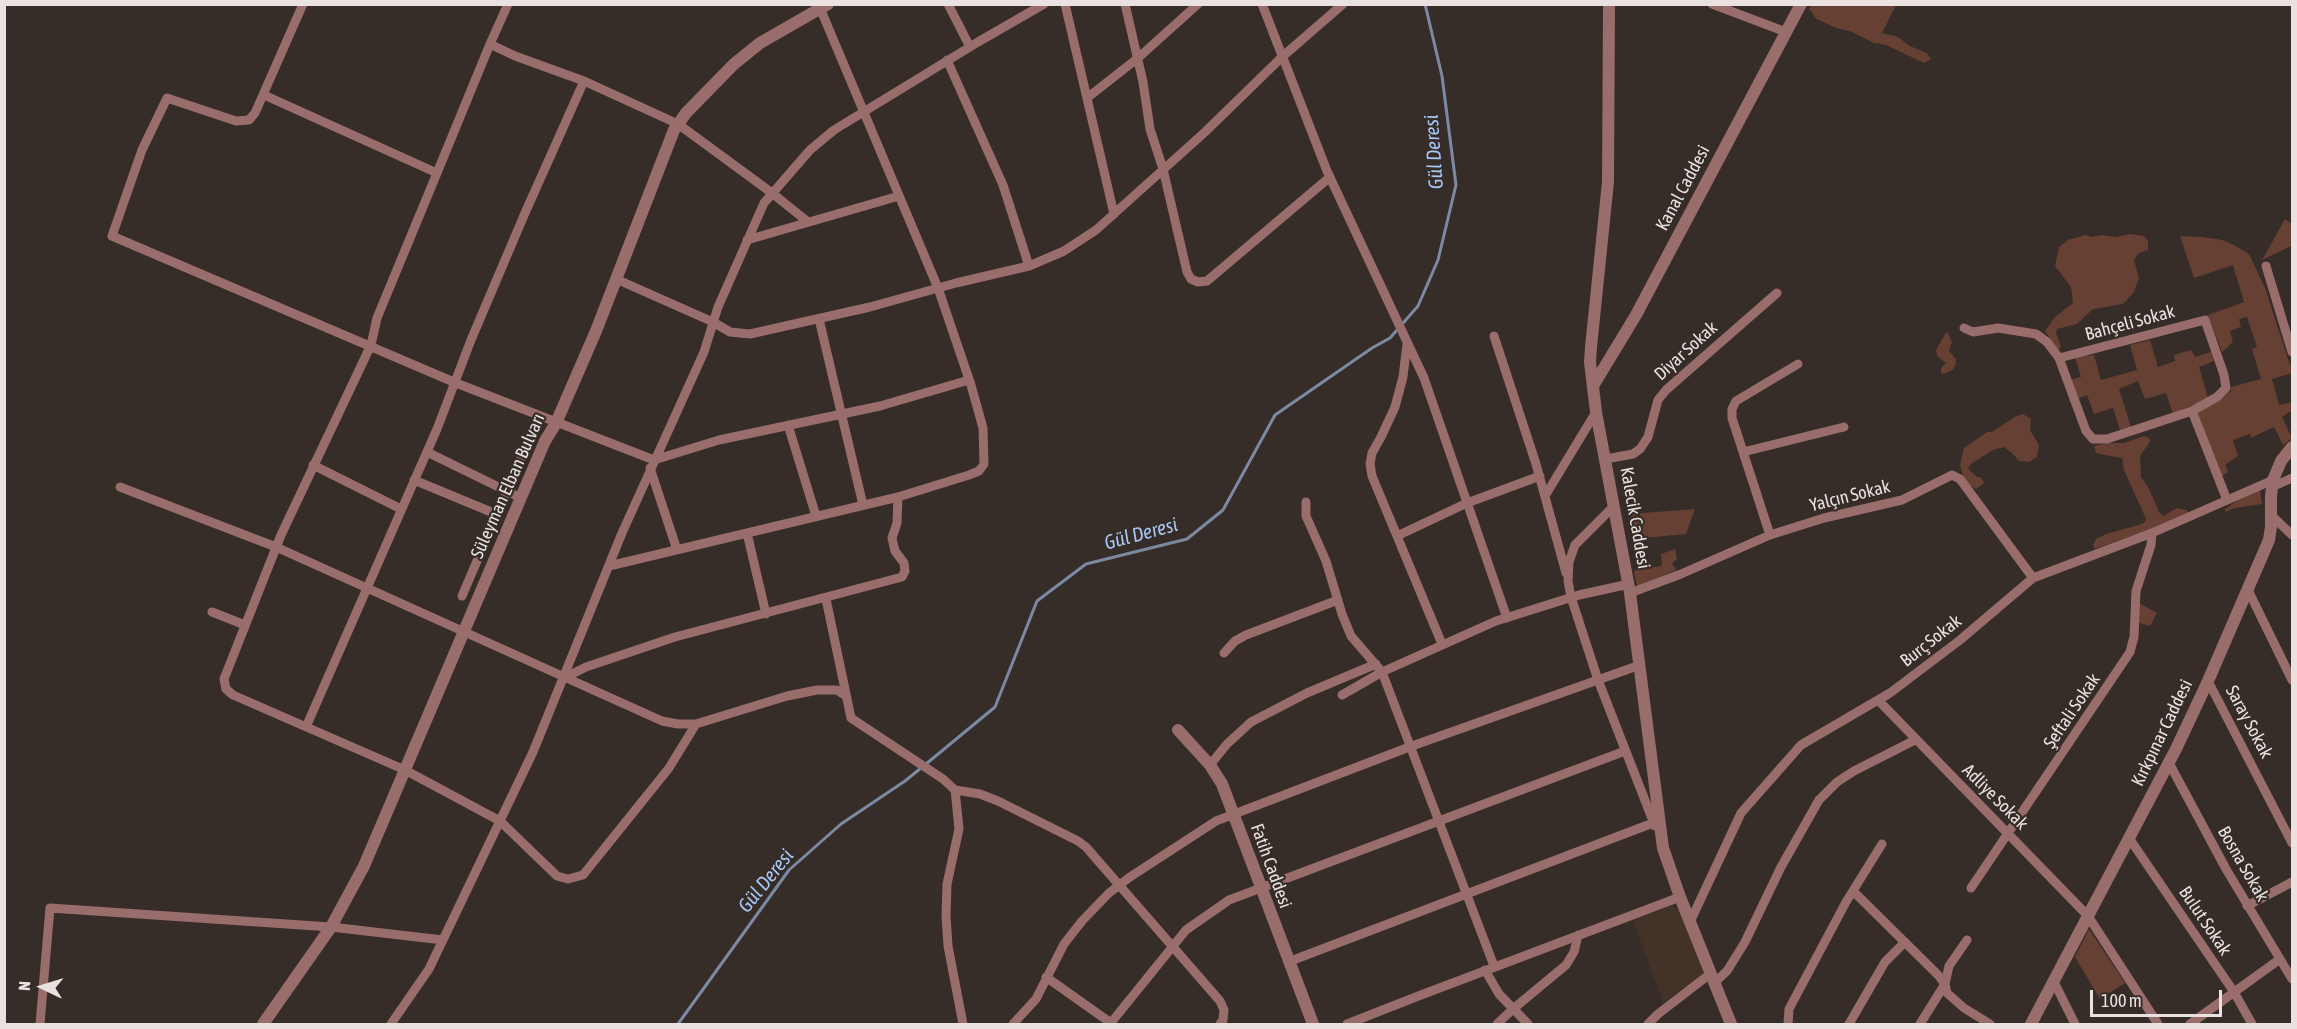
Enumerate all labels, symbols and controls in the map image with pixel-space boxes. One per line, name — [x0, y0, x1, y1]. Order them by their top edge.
water label: Gül Deresi — [1419, 114, 1449, 190]
street label: Kanal Caddesi — [1652, 142, 1714, 234]
street label: Bahçeli Sokak — [2083, 301, 2177, 345]
street label: Diyar Sokak — [1650, 317, 1722, 385]
street label: Süleyman Elban Bulvarı — [466, 410, 550, 562]
street label: Kalecik Caddesi — [1615, 465, 1655, 571]
street label: Yalçın Sokak — [1808, 476, 1892, 516]
water label: Gül Deresi — [1102, 513, 1180, 555]
street label: Burç Sokak — [1896, 610, 1966, 672]
street label: Şeftali Sokak — [2039, 669, 2105, 753]
street label: Kırkpınar Caddesi — [2127, 676, 2197, 790]
street label: Saray Sokak — [2221, 682, 2277, 762]
street label: Adliye Sokak — [1958, 760, 2032, 834]
street label: Fatih Caddesi — [1246, 821, 1296, 911]
street label: Bosna Sokak — [2213, 823, 2273, 905]
water label: Gül Deresi — [733, 844, 799, 918]
street label: Bulut Sokak — [2174, 882, 2236, 960]
north arrow — [12, 957, 72, 1017]
scale bar — [2093, 978, 2225, 1016]
text: N — [15, 980, 33, 991]
text: 100 m — [2101, 990, 2142, 1011]

